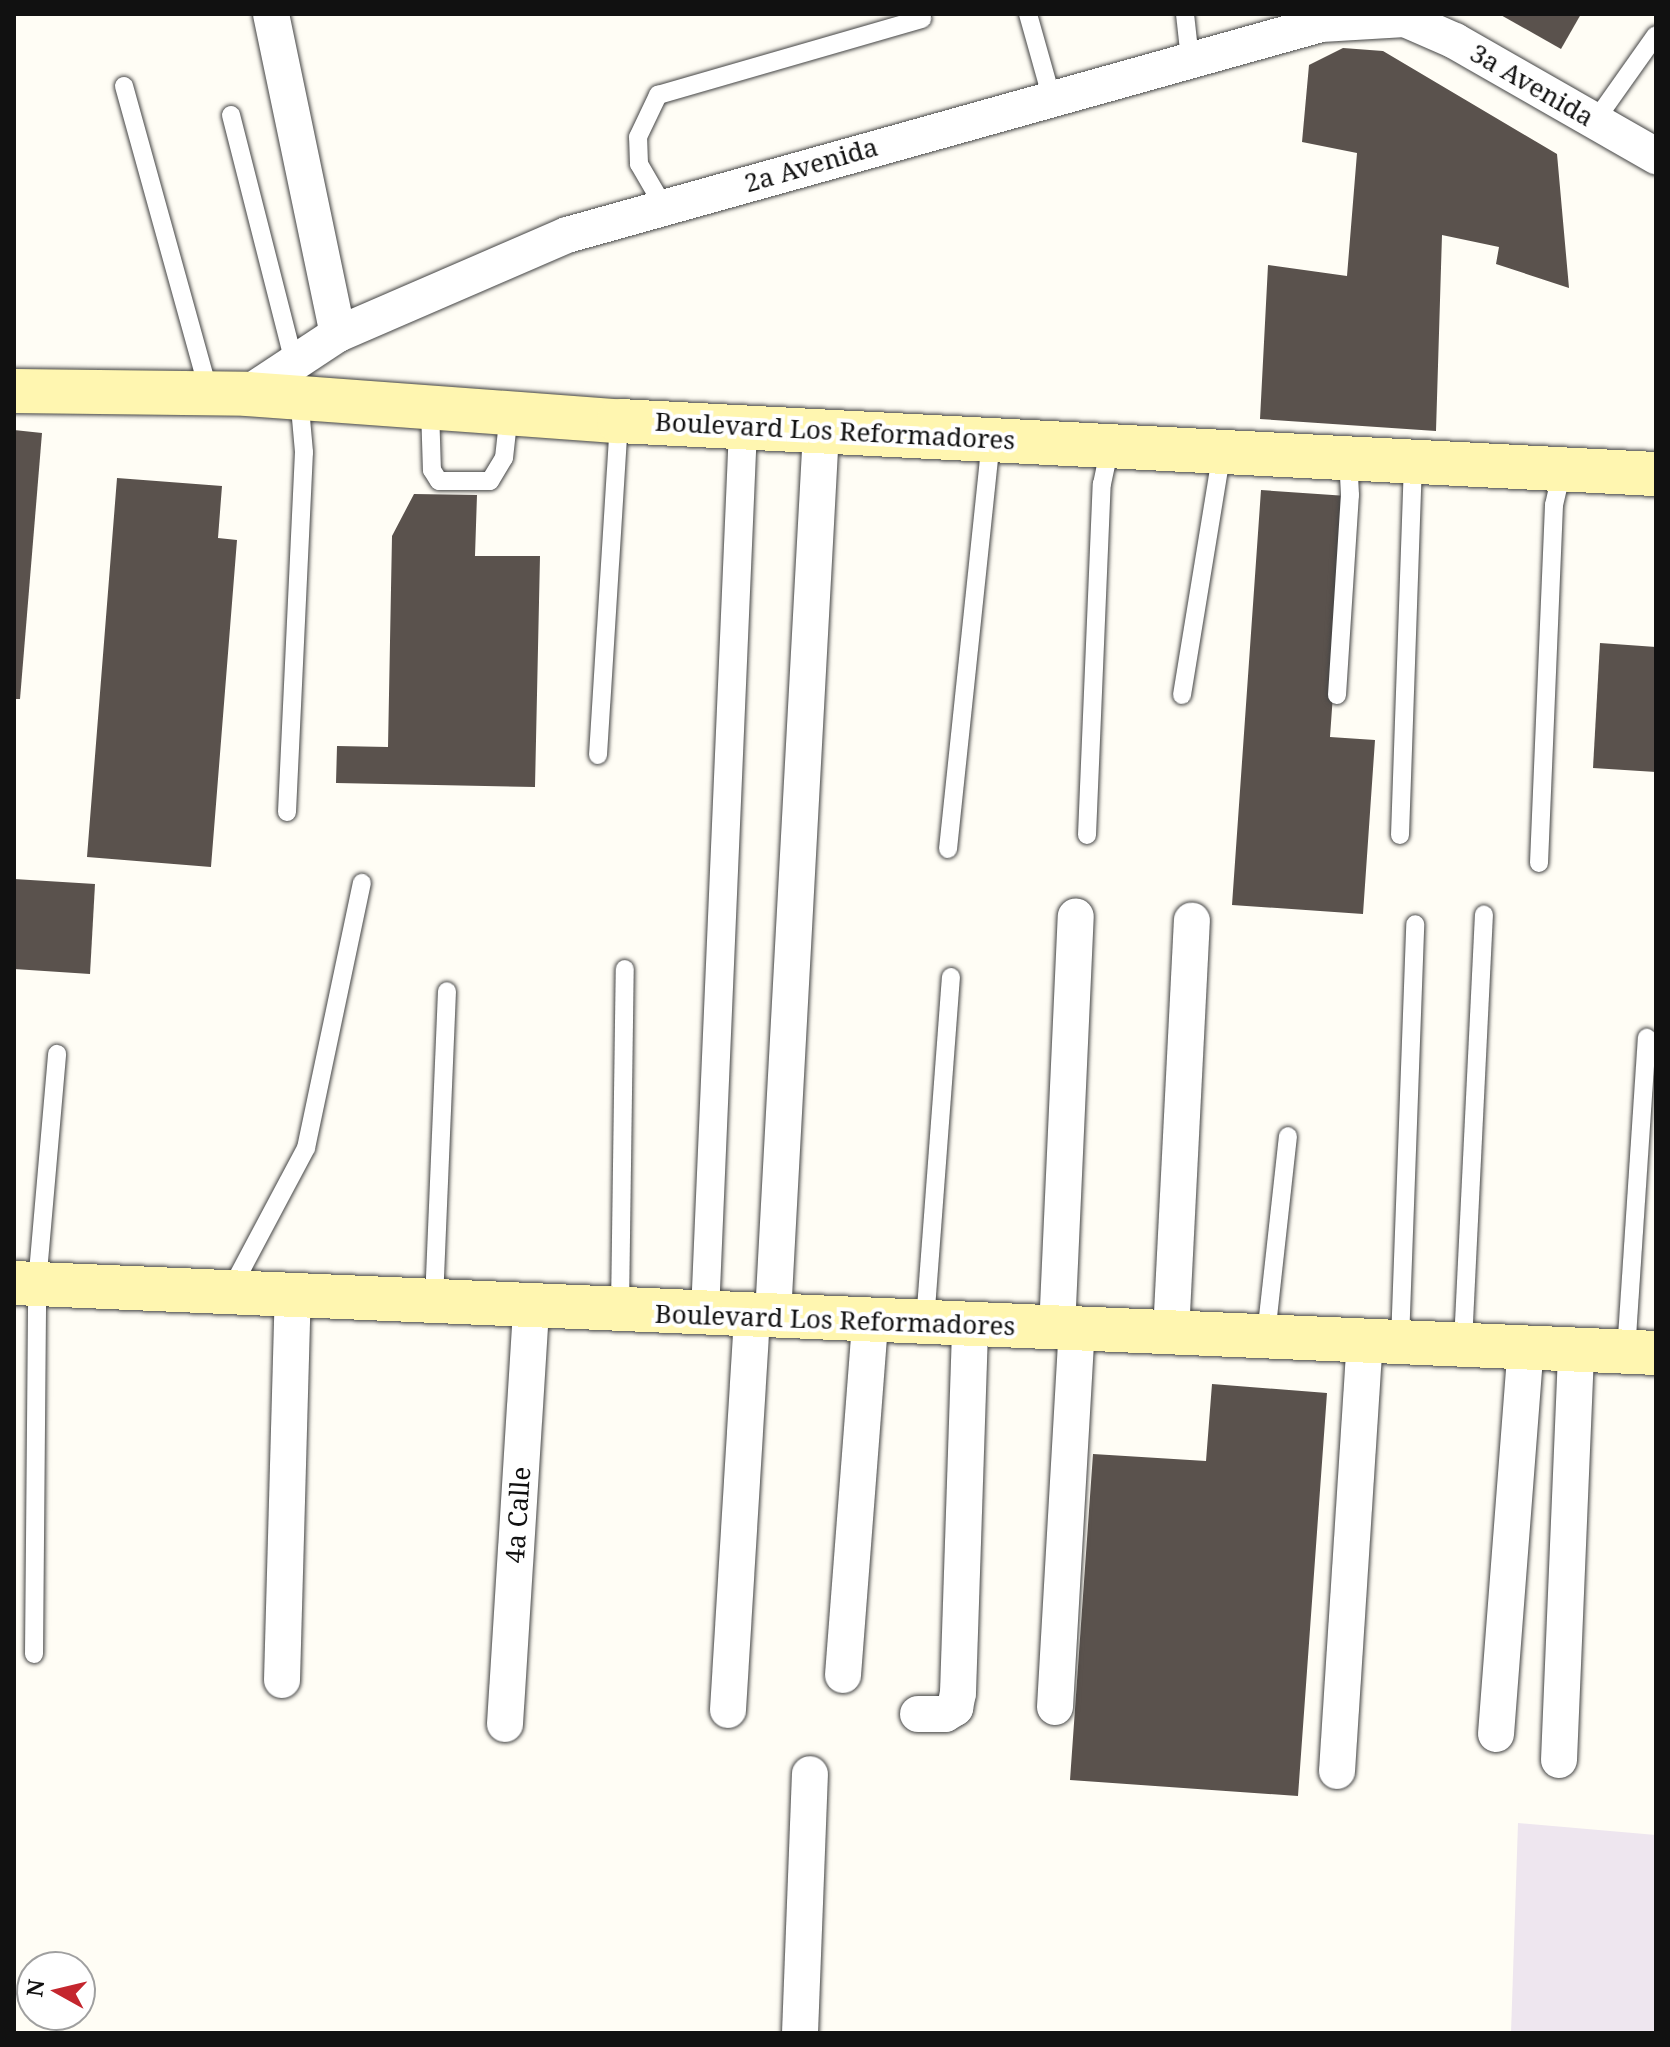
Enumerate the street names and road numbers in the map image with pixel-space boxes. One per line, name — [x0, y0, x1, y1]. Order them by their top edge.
street label: 3a Avenida — [1465, 37, 1599, 133]
street label: 2a Avenida — [741, 131, 881, 199]
street label: Boulevard Los Reformadores — [654, 406, 1016, 456]
street label: Boulevard Los Reformadores — [654, 1298, 1016, 1342]
street label: 4a Calle — [499, 1466, 537, 1564]

